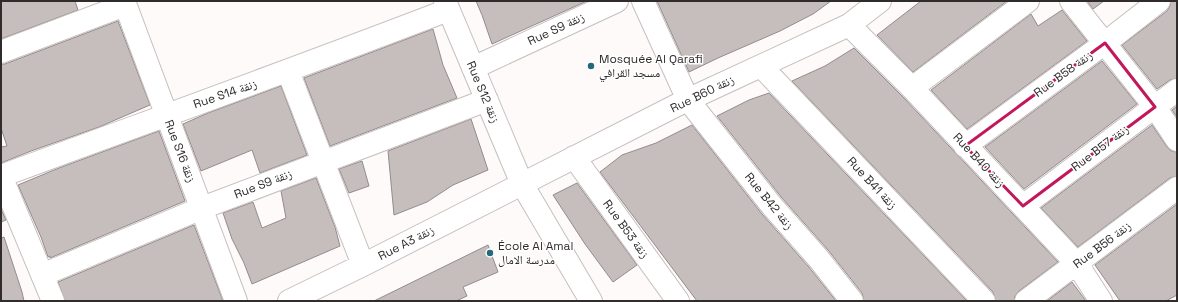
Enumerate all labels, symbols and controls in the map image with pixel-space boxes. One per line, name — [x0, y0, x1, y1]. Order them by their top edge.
street label: Rue S9 زنقة — [525, 9, 587, 49]
street label: Rue B58 زنقة — [1030, 47, 1096, 101]
place label: Mosquée Al Qarafi مسجد القرافي — [599, 51, 703, 83]
street label: Rue S12 زنقة — [463, 59, 503, 126]
marker: Mosquée Al Qarafi مسجد القرافي — [586, 61, 596, 71]
street label: Rue B60 زنقة — [667, 71, 737, 116]
street label: Rue S14 زنقة — [191, 76, 259, 112]
street label: Rue S16 زنقة — [161, 117, 199, 185]
street label: Rue B57 زنقة — [1068, 121, 1132, 175]
street label: Rue B40 زنقة — [950, 129, 1009, 191]
street label: Rue B41 زنقة — [844, 153, 901, 213]
street label: Rue S9 زنقة — [232, 165, 295, 202]
street label: Rue B42 زنقة — [741, 169, 797, 233]
street label: Rue B53 زنقة — [599, 197, 653, 262]
street label: Rue B56 زنقة — [1070, 218, 1135, 272]
street label: Rue A3 زنقة — [375, 222, 437, 264]
place label: École Al Amal مدرسة الامال — [498, 238, 573, 268]
marker: École Al Amal مدرسة الامال — [485, 248, 495, 258]

